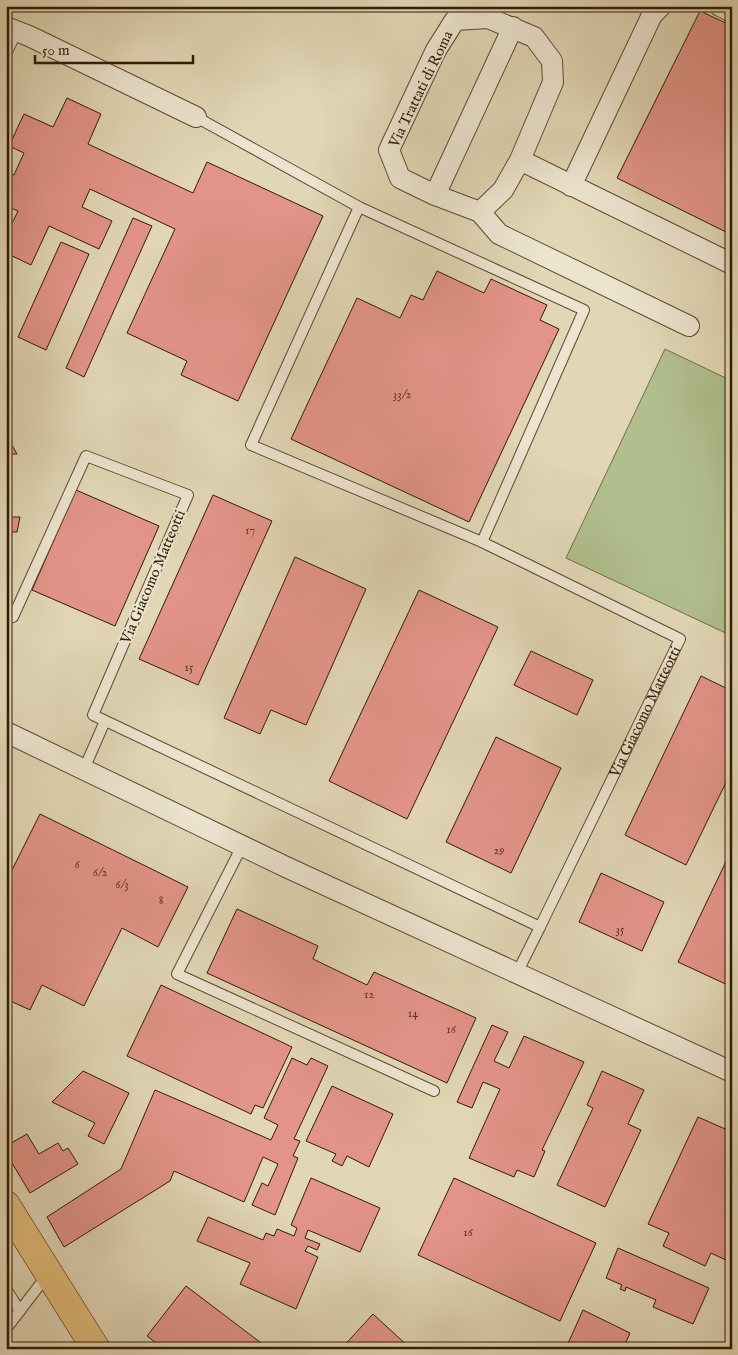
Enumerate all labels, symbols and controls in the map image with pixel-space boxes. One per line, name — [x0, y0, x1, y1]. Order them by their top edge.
street label: Via Trattati di Roma — [384, 27, 458, 151]
scale bar — [35, 32, 192, 64]
text: 50 m — [42, 41, 70, 60]
house number: 33/2 — [393, 387, 412, 402]
street label: Via Giacomo Matteotti — [116, 507, 190, 648]
house number: 17 — [245, 523, 255, 538]
street label: Via Giacomo Matteotti — [604, 643, 685, 781]
house number: 15 — [185, 660, 194, 675]
house number: 29 — [494, 843, 504, 858]
house number: 6 — [74, 857, 80, 872]
house number: 6/2 — [93, 865, 108, 880]
house number: 6/3 — [115, 877, 129, 892]
house number: 8 — [159, 893, 164, 908]
house number: 35 — [616, 922, 625, 937]
house number: 12 — [364, 987, 374, 1002]
house number: 14 — [408, 1006, 418, 1021]
house number: 16 — [446, 1022, 457, 1037]
house number: 16 — [463, 1225, 474, 1240]

